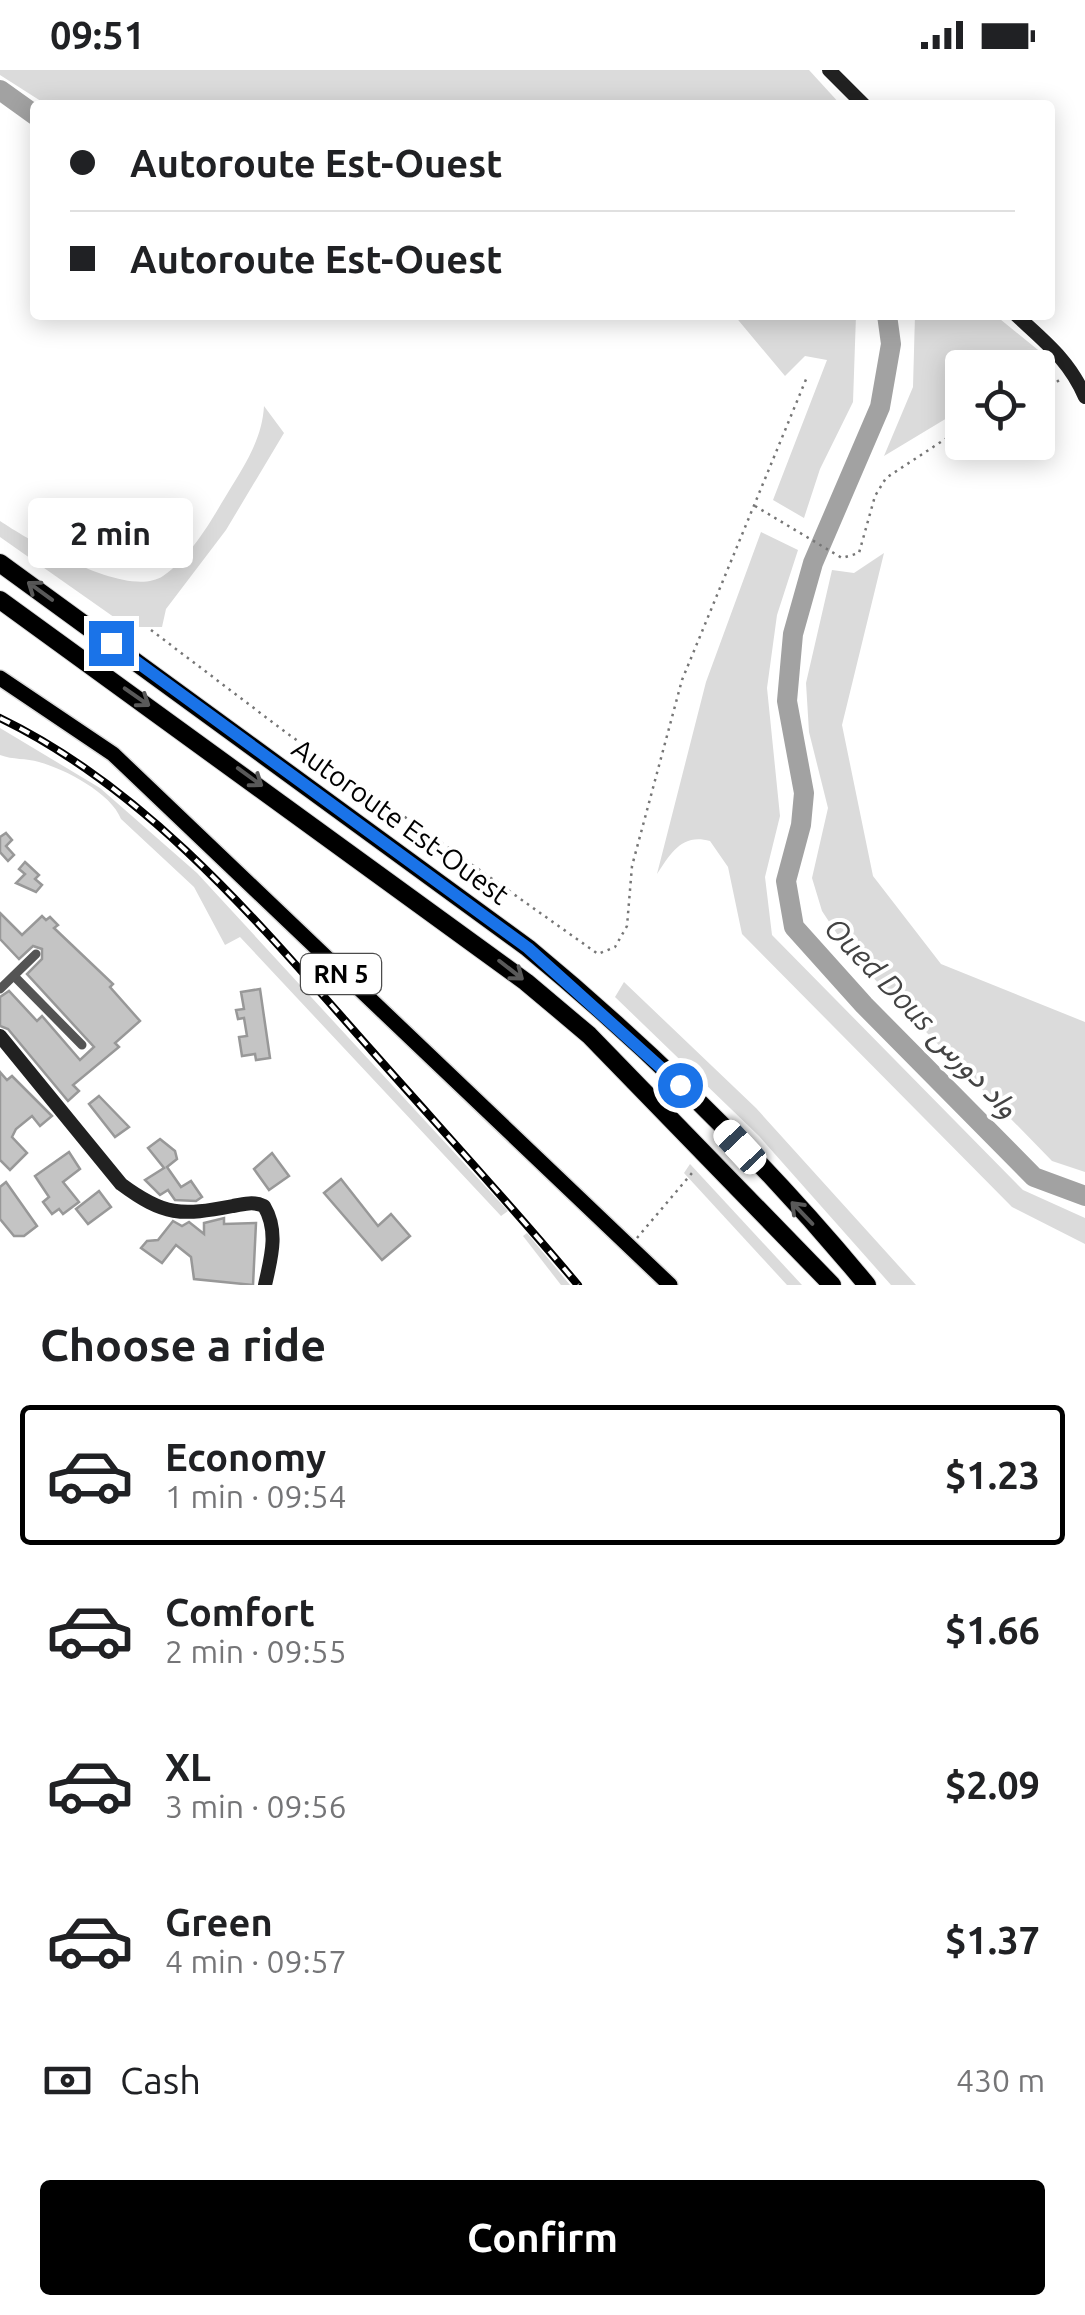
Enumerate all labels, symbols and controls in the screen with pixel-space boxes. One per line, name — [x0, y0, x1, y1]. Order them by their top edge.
text: 09:51 — [50, 14, 145, 56]
text: Autoroute Est-Ouest — [130, 142, 502, 184]
text: Autoroute Est-Ouest — [130, 238, 502, 280]
map controls — [945, 350, 1055, 460]
button: locate — [945, 350, 1055, 460]
callout: 2 min — [28, 498, 194, 568]
text: 2 min — [70, 515, 151, 551]
one-way arrow — [26, 581, 54, 602]
route end — [89, 621, 134, 666]
one-way arrow — [122, 686, 150, 707]
street label: Autoroute Est-Ouest — [287, 732, 515, 910]
one-way arrow — [235, 767, 263, 788]
water label: Oued Dous واد دورس — [817, 910, 1026, 1125]
road number: RN 5 — [301, 954, 381, 994]
one-way arrow — [497, 960, 524, 981]
route start — [658, 1063, 703, 1108]
car — [709, 1115, 771, 1179]
one-way arrow — [790, 1201, 814, 1225]
text: Choose a ride — [40, 1319, 326, 1370]
icon: car — [45, 1430, 135, 1520]
text: Economy — [165, 1436, 326, 1478]
text: $1.23 — [945, 1454, 1040, 1496]
text: 1 min · 09:54 — [165, 1478, 347, 1514]
icon: car — [45, 1585, 135, 1675]
text: Comfort — [165, 1591, 315, 1633]
text: $1.66 — [945, 1609, 1040, 1651]
text: 2 min · 09:55 — [165, 1633, 347, 1669]
icon: car — [45, 1740, 135, 1830]
text: XL — [165, 1746, 211, 1788]
text: $2.09 — [945, 1764, 1040, 1806]
text: 3 min · 09:56 — [165, 1788, 347, 1824]
icon: car — [45, 1895, 135, 1985]
text: Green — [165, 1901, 273, 1943]
text: $1.37 — [945, 1919, 1040, 1961]
text: 4 min · 09:57 — [165, 1943, 347, 1979]
icon: cash — [40, 2053, 95, 2108]
text: Cash — [120, 2059, 201, 2101]
text: 430 m — [956, 2062, 1045, 2098]
button: Confirm — [40, 2180, 1045, 2295]

